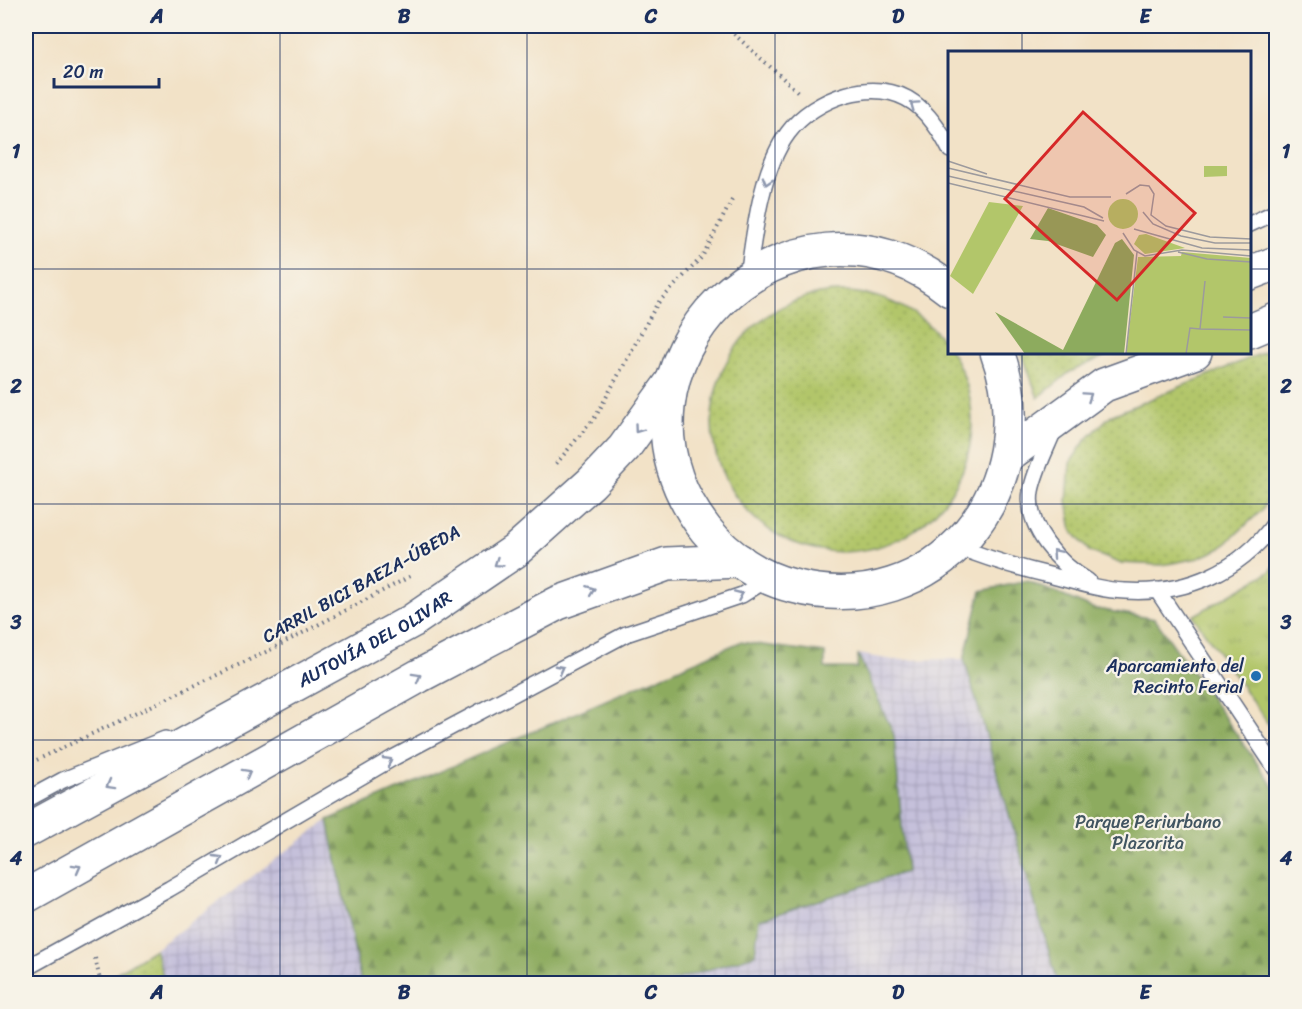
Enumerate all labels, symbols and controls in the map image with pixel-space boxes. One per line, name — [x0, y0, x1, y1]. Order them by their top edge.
text: A — [149, 0, 164, 34]
text: B — [398, 0, 411, 34]
text: C — [644, 0, 658, 34]
text: D — [892, 0, 905, 34]
text: E — [1139, 0, 1152, 34]
scale bar — [54, 51, 159, 89]
inset map — [948, 51, 1251, 354]
text: 20 m — [63, 56, 103, 88]
one-way arrow — [909, 101, 920, 112]
text: 1 — [12, 134, 21, 169]
text: 1 — [1282, 134, 1291, 169]
one-way arrow — [762, 175, 774, 186]
text: 2 — [9, 369, 22, 404]
text: 2 — [1279, 369, 1292, 404]
one-way arrow — [1081, 392, 1092, 403]
one-way arrow — [634, 422, 645, 433]
street label: CARRIL BICI BAEZA-ÚBEDA — [256, 516, 466, 652]
one-way arrow — [1052, 549, 1063, 560]
one-way arrow — [493, 556, 504, 567]
street label: AUTOVÍA DEL OLIVAR — [291, 582, 459, 697]
one-way arrow — [585, 585, 596, 597]
one-way arrow — [733, 590, 744, 602]
text: 3 — [10, 605, 22, 640]
text: 3 — [1280, 605, 1292, 640]
place label: Aparcamiento del Recinto Ferial — [1105, 650, 1245, 703]
one-way arrow — [553, 665, 564, 676]
marker: Aparcamiento del Recinto Ferial — [1249, 669, 1263, 683]
one-way arrow — [411, 673, 421, 684]
one-way arrow — [382, 757, 392, 769]
one-way arrow — [241, 769, 251, 780]
one-way arrow — [106, 778, 116, 789]
park label: Parque Periurbano Plazorita — [1075, 806, 1221, 859]
text: 4 — [9, 841, 23, 876]
text: 4 — [1279, 841, 1293, 876]
one-way arrow — [213, 855, 223, 867]
one-way arrow — [70, 864, 81, 875]
text: A — [149, 975, 164, 1009]
text: B — [398, 975, 411, 1009]
text: C — [644, 975, 658, 1009]
text: D — [892, 975, 905, 1009]
text: E — [1139, 975, 1152, 1009]

